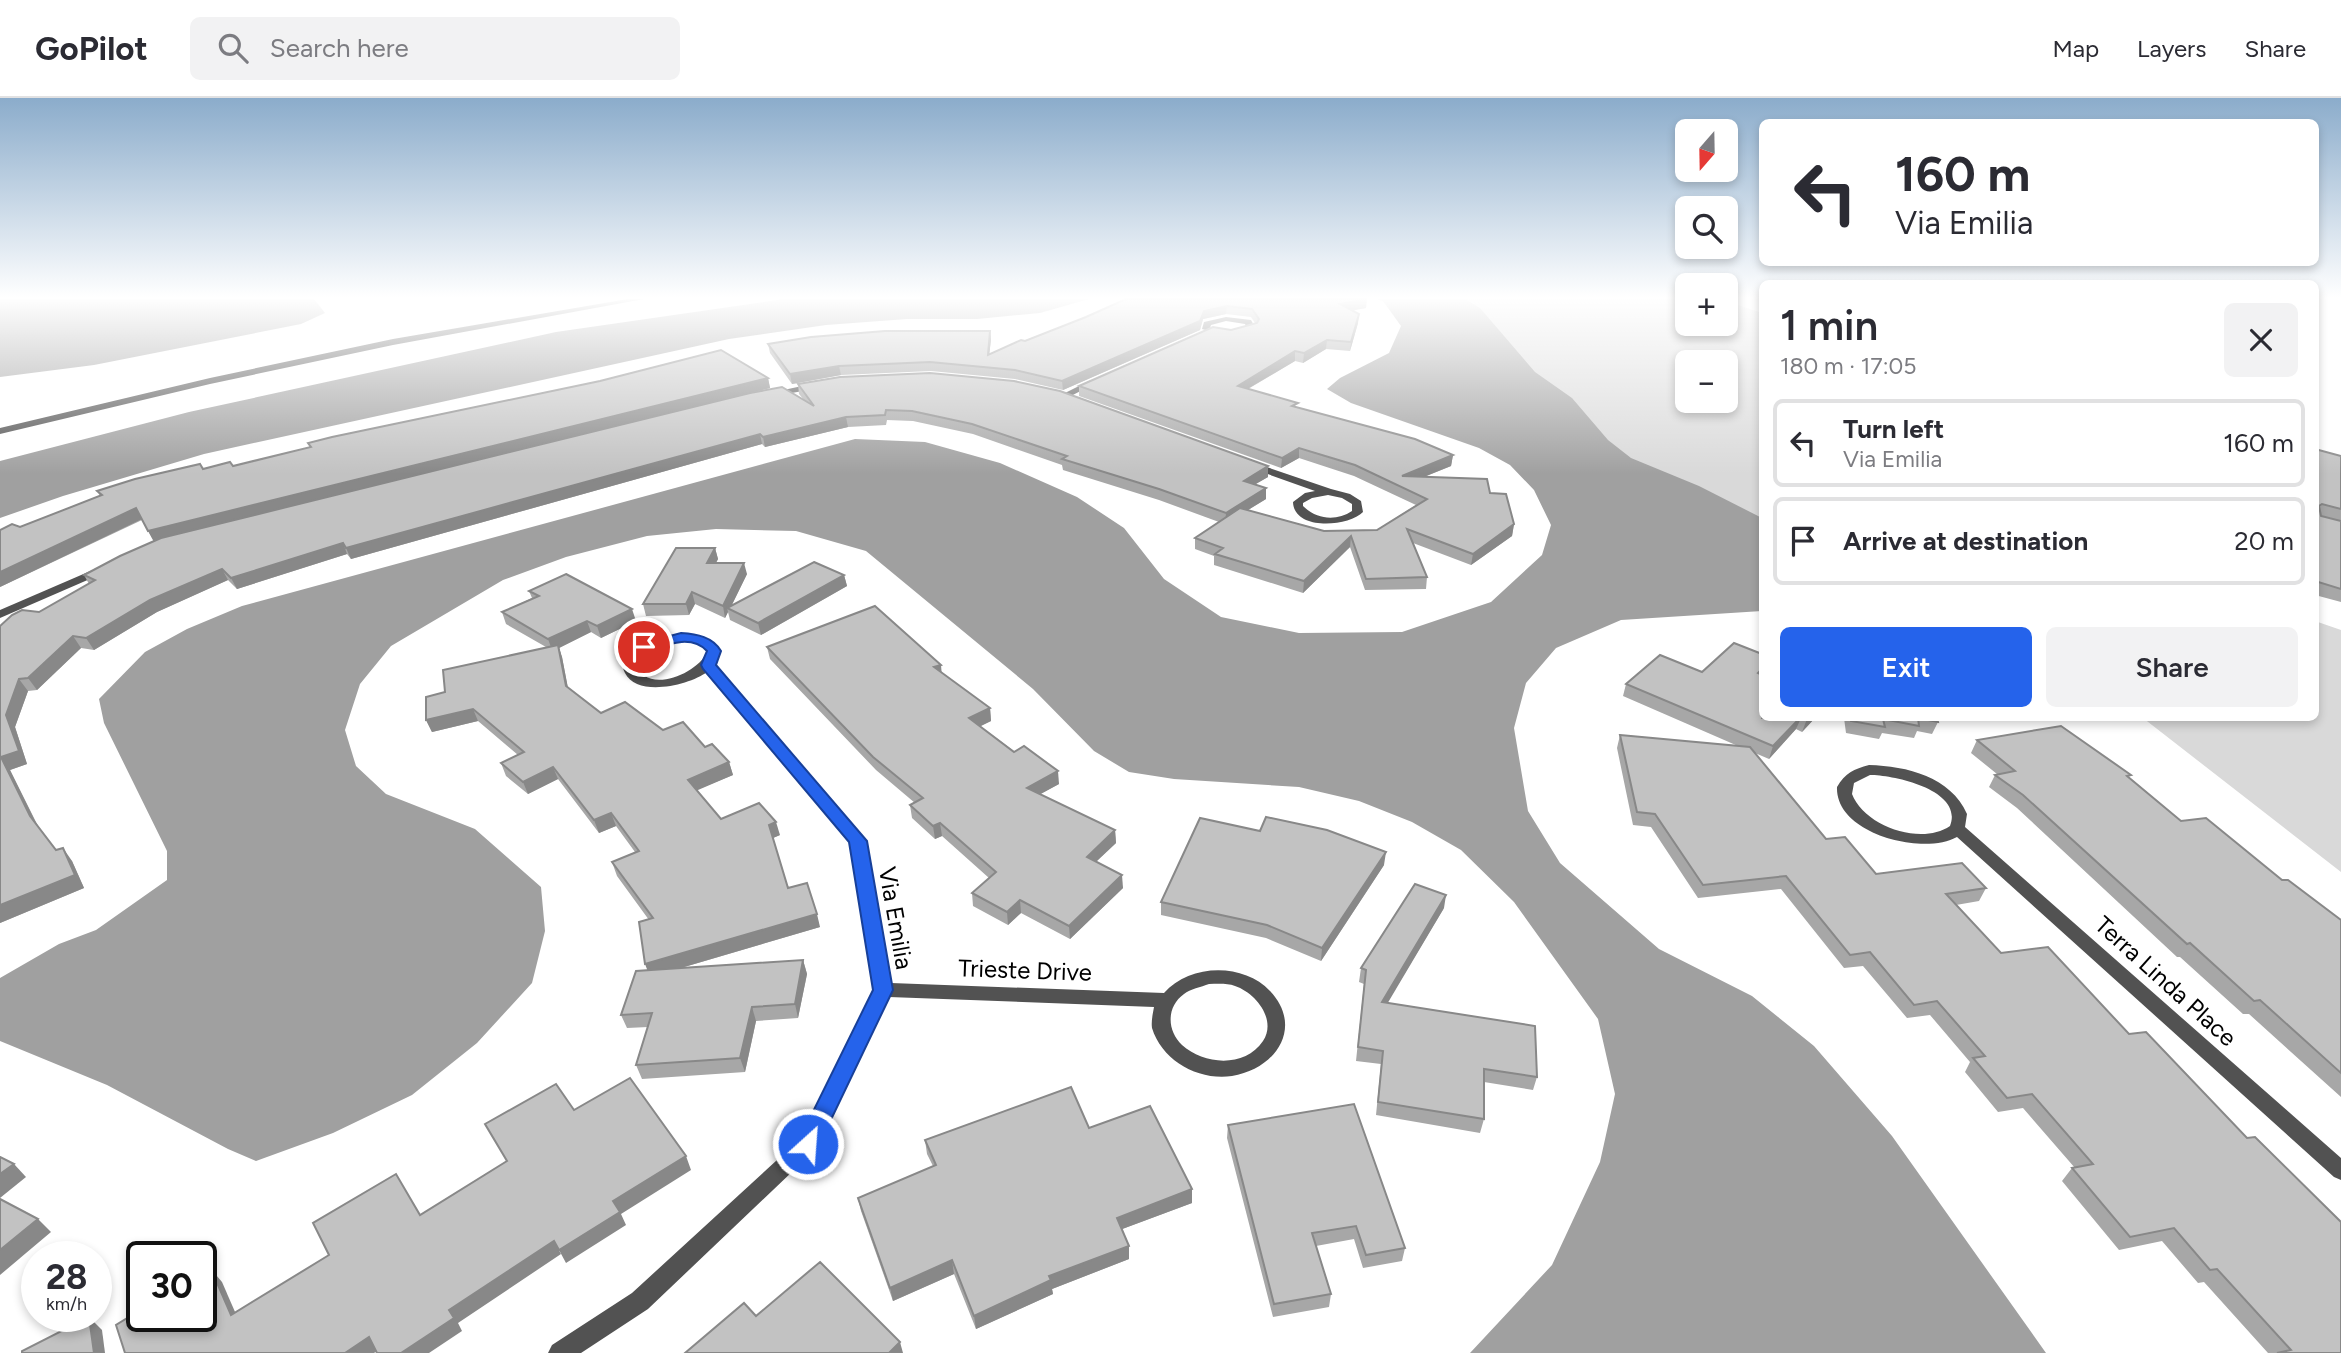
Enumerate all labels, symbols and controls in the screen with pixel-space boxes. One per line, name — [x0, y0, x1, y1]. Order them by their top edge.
search box — [190, 17, 680, 80]
text: GoPilot — [35, 29, 148, 68]
icon: search — [214, 29, 252, 67]
text: Search here — [270, 32, 409, 64]
text: Map — [2052, 34, 2099, 63]
text: Layers — [2137, 34, 2206, 63]
text: Share — [2244, 34, 2306, 63]
north arrow — [1675, 119, 1738, 182]
map controls — [1675, 119, 1738, 413]
text: 160 m — [1895, 144, 2030, 203]
icon: left — [1780, 147, 1871, 238]
button: search — [1675, 196, 1738, 259]
text: Via Emilia — [1895, 204, 2033, 242]
button: + — [1675, 273, 1738, 336]
text: 1 min — [1780, 300, 1878, 351]
button: close — [2224, 303, 2298, 377]
button: − — [1675, 350, 1738, 413]
text: 180 m · 17:05 — [1780, 352, 1916, 380]
text: Turn left — [1843, 413, 1944, 445]
icon: left — [1784, 424, 1822, 462]
text: 160 m — [2223, 427, 2294, 459]
text: Via Emilia — [1843, 445, 1942, 473]
icon: arrive — [1784, 522, 1822, 560]
text: Arrive at destination — [1843, 525, 2088, 557]
text: 20 m — [2234, 525, 2294, 557]
pin — [614, 617, 674, 677]
button: Exit — [1780, 627, 2032, 707]
button: Share — [2046, 627, 2298, 707]
icon: arrive — [625, 628, 663, 666]
street label: Via Emilia — [873, 864, 919, 972]
street label: Terra Linda Place — [2089, 910, 2243, 1052]
street label: Trieste Drive — [958, 953, 1092, 987]
position arrow — [771, 1107, 845, 1181]
speed limit sign: 30 — [126, 1241, 217, 1332]
text: 28 — [46, 1256, 87, 1298]
text: km/h — [46, 1293, 87, 1315]

